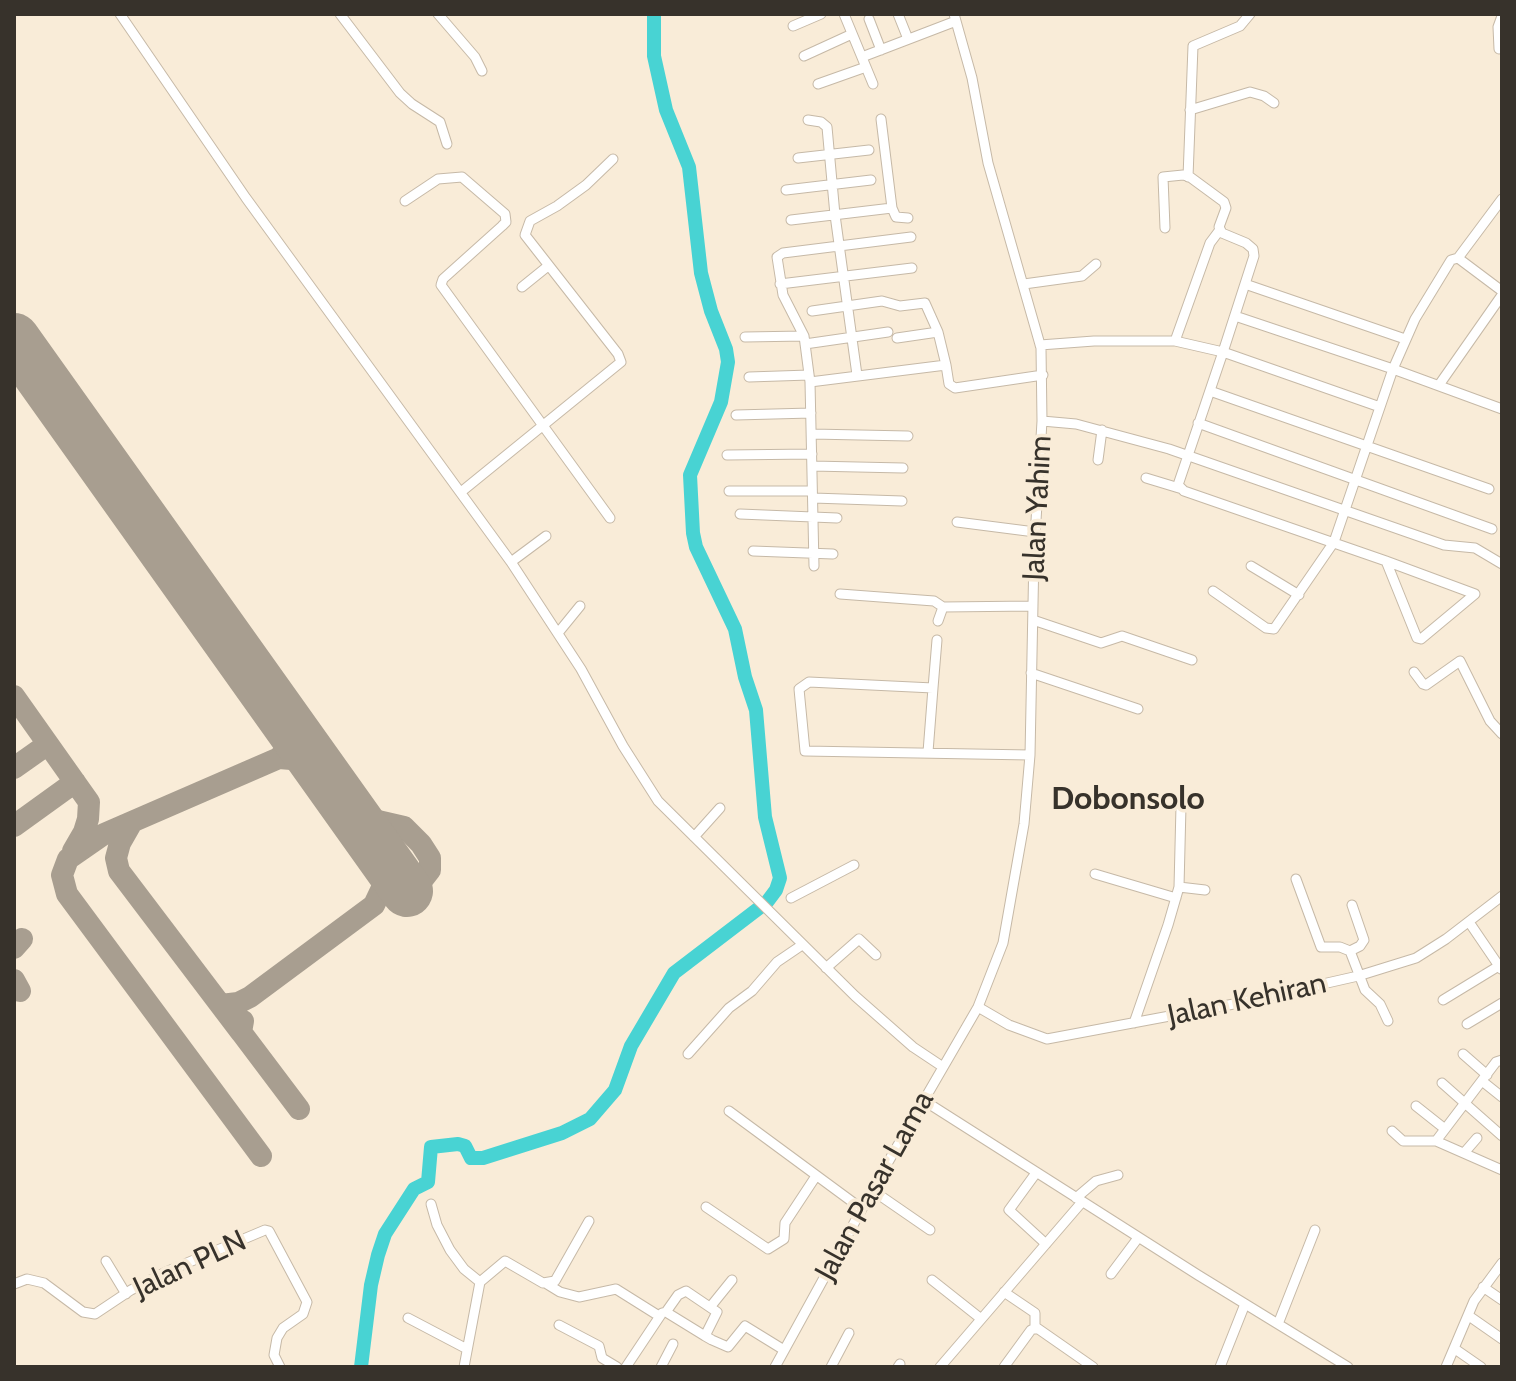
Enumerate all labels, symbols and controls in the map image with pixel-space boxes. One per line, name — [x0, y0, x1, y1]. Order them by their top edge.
street label: Jalan Yahim — [1016, 435, 1060, 581]
district label: Dobonsolo — [1051, 781, 1205, 819]
street label: Jalan Kehiran — [1164, 966, 1330, 1034]
street label: Jalan Pasar Lama — [808, 1085, 942, 1287]
street label: Jalan PLN — [128, 1223, 252, 1307]

